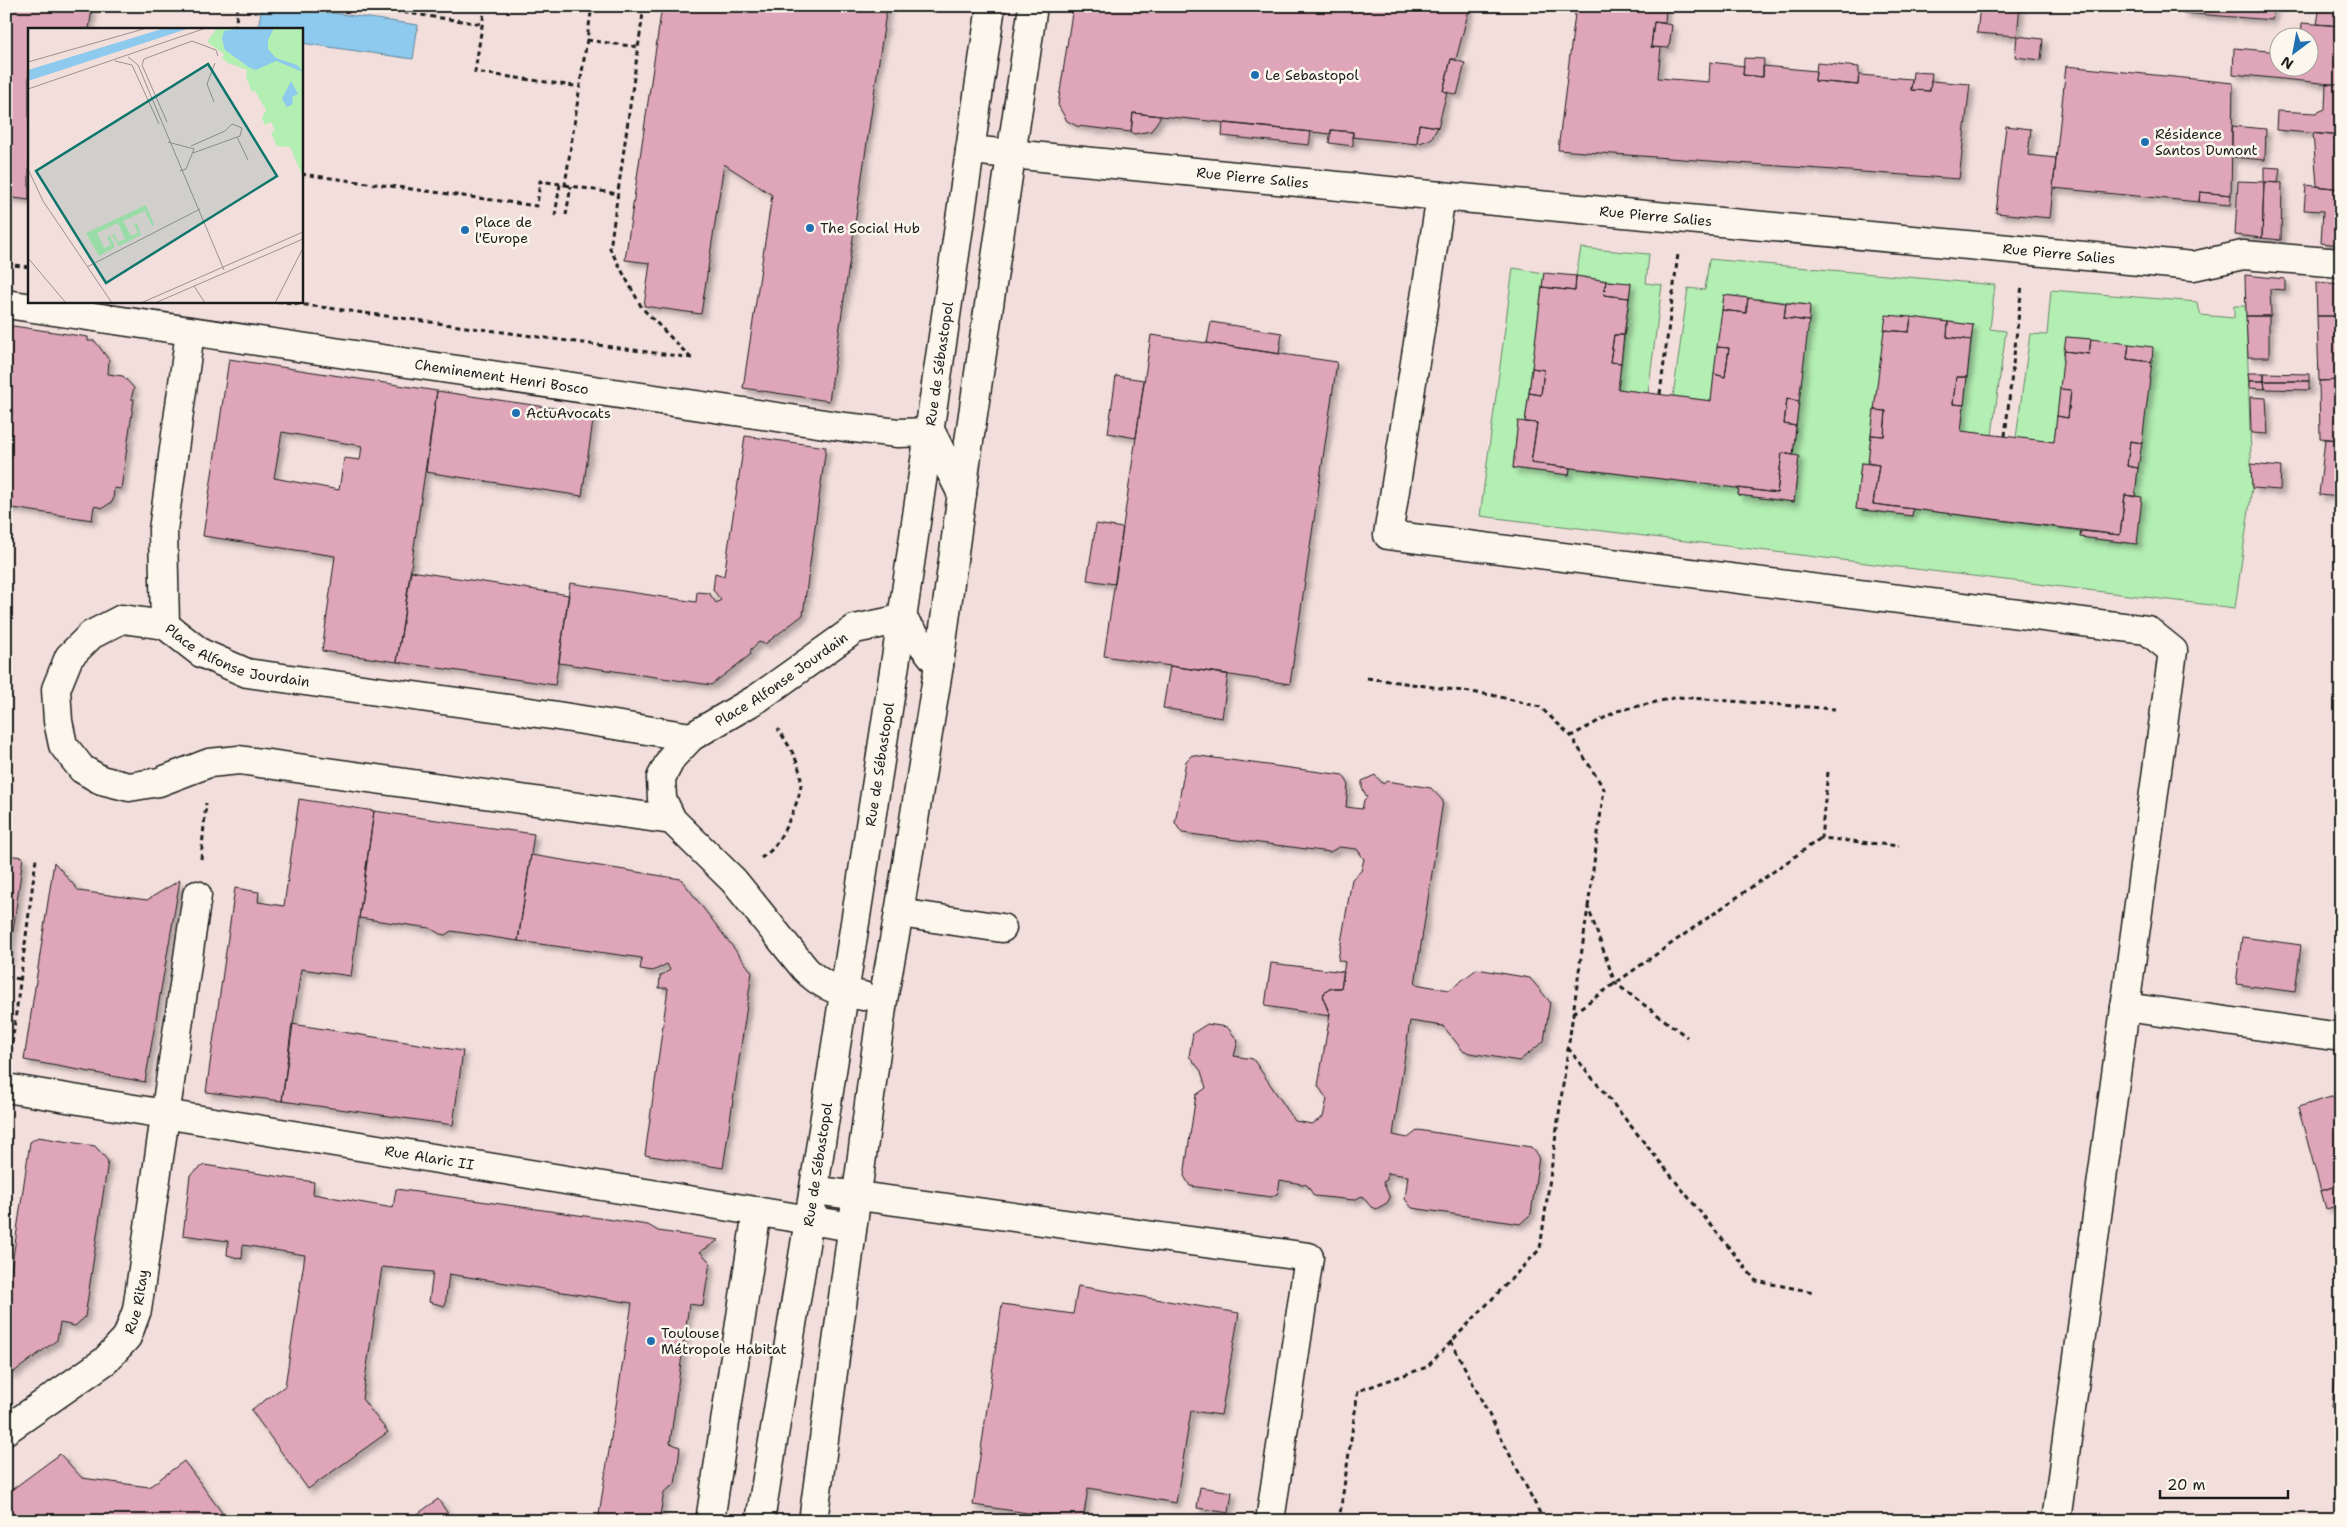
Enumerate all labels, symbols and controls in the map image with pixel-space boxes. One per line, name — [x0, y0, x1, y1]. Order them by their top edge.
inset map — [28, 28, 302, 302]
north arrow — [2270, 28, 2320, 78]
text: N — [2278, 52, 2297, 74]
place label: Le Sebastopol — [1265, 66, 1360, 84]
marker: Le Sebastopol — [1249, 69, 1261, 81]
place label: Résidence Santos Dumont — [2155, 125, 2258, 159]
marker: Résidence Santos Dumont — [2139, 136, 2151, 148]
street label: Rue Pierre Salies — [1196, 163, 1310, 192]
street label: Rue Pierre Salies — [1599, 202, 1713, 230]
place label: Place de l'Europe — [475, 213, 532, 247]
place label: The Social Hub — [820, 219, 920, 237]
marker: The Social Hub — [804, 222, 816, 234]
marker: Place de l'Europe — [459, 224, 471, 236]
street label: Rue Pierre Salies — [2002, 239, 2116, 268]
street label: Rue de Sébastopol — [921, 300, 957, 427]
street label: Cheminement Henri Bosco — [414, 355, 590, 398]
place label: ActuAvocats — [526, 404, 611, 422]
marker: ActuAvocats — [510, 407, 522, 419]
street label: Place Alfonse Jourdain — [162, 619, 311, 691]
street label: Place Alfonse Jourdain — [711, 628, 851, 730]
street label: Rue de Sébastopol — [861, 700, 898, 828]
street label: Rue de Sébastopol — [799, 1101, 836, 1228]
street label: Rue Alaric II — [383, 1141, 476, 1174]
street label: Rue Ritay — [120, 1268, 152, 1337]
place label: Toulouse Métropole Habitat — [661, 1324, 787, 1358]
marker: Toulouse Métropole Habitat — [645, 1335, 657, 1347]
scale bar — [2160, 1467, 2287, 1499]
text: 20 m — [2167, 1475, 2206, 1495]

